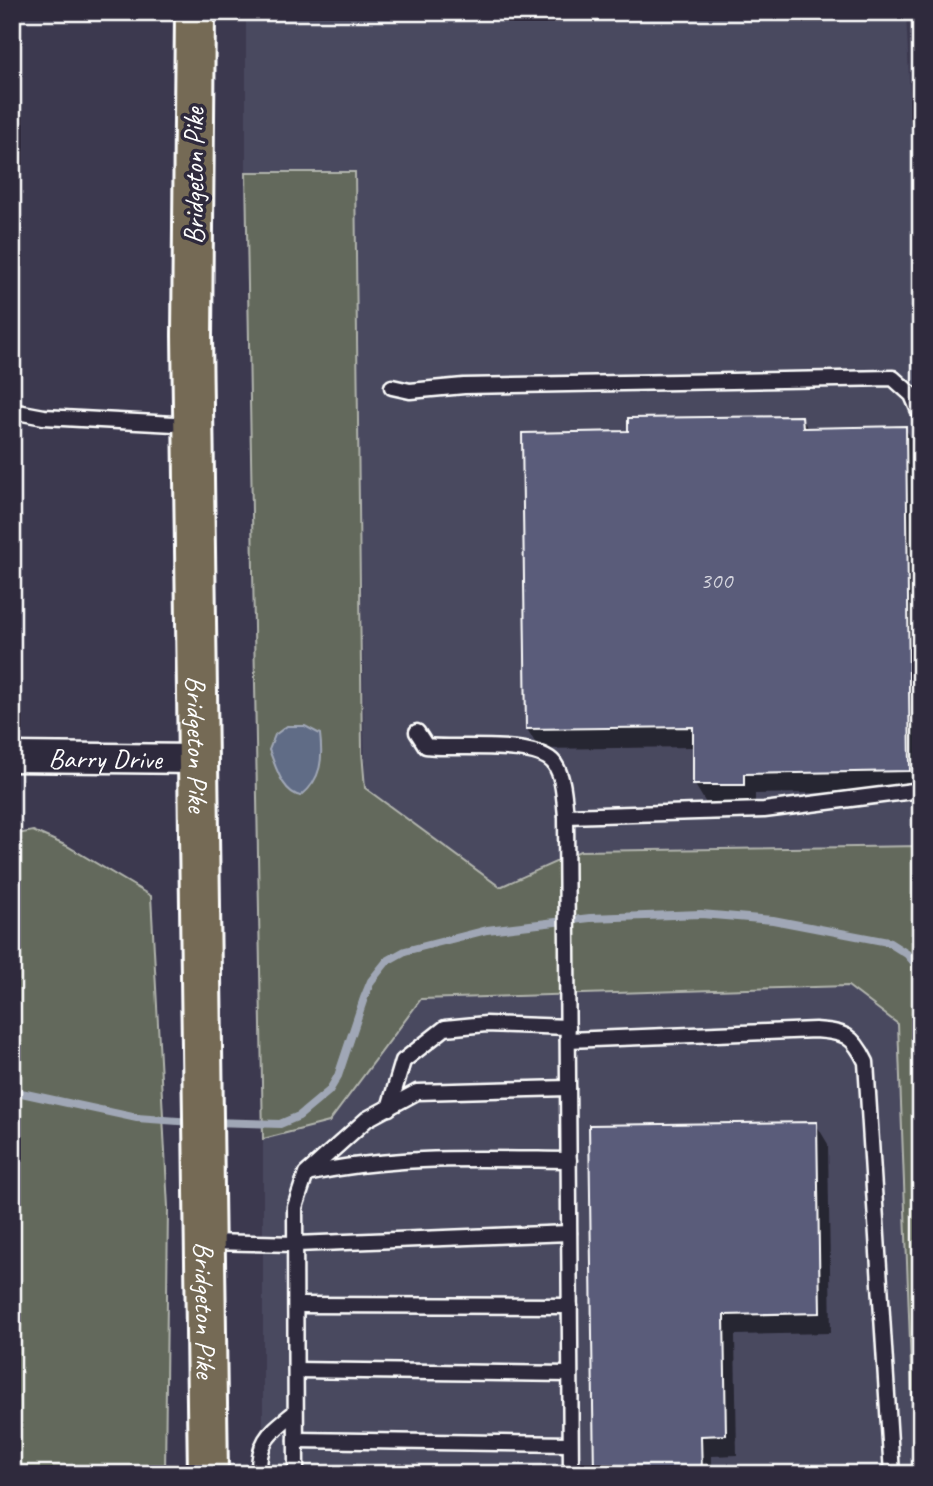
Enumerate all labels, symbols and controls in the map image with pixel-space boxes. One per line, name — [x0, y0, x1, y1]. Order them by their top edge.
street label: Bridgeton Pike — [176, 106, 211, 244]
house number: 300 — [700, 565, 734, 595]
street label: Bridgeton Pike — [179, 675, 216, 814]
street label: Barry Drive — [48, 740, 164, 776]
street label: Bridgeton Pike — [187, 1241, 224, 1380]

